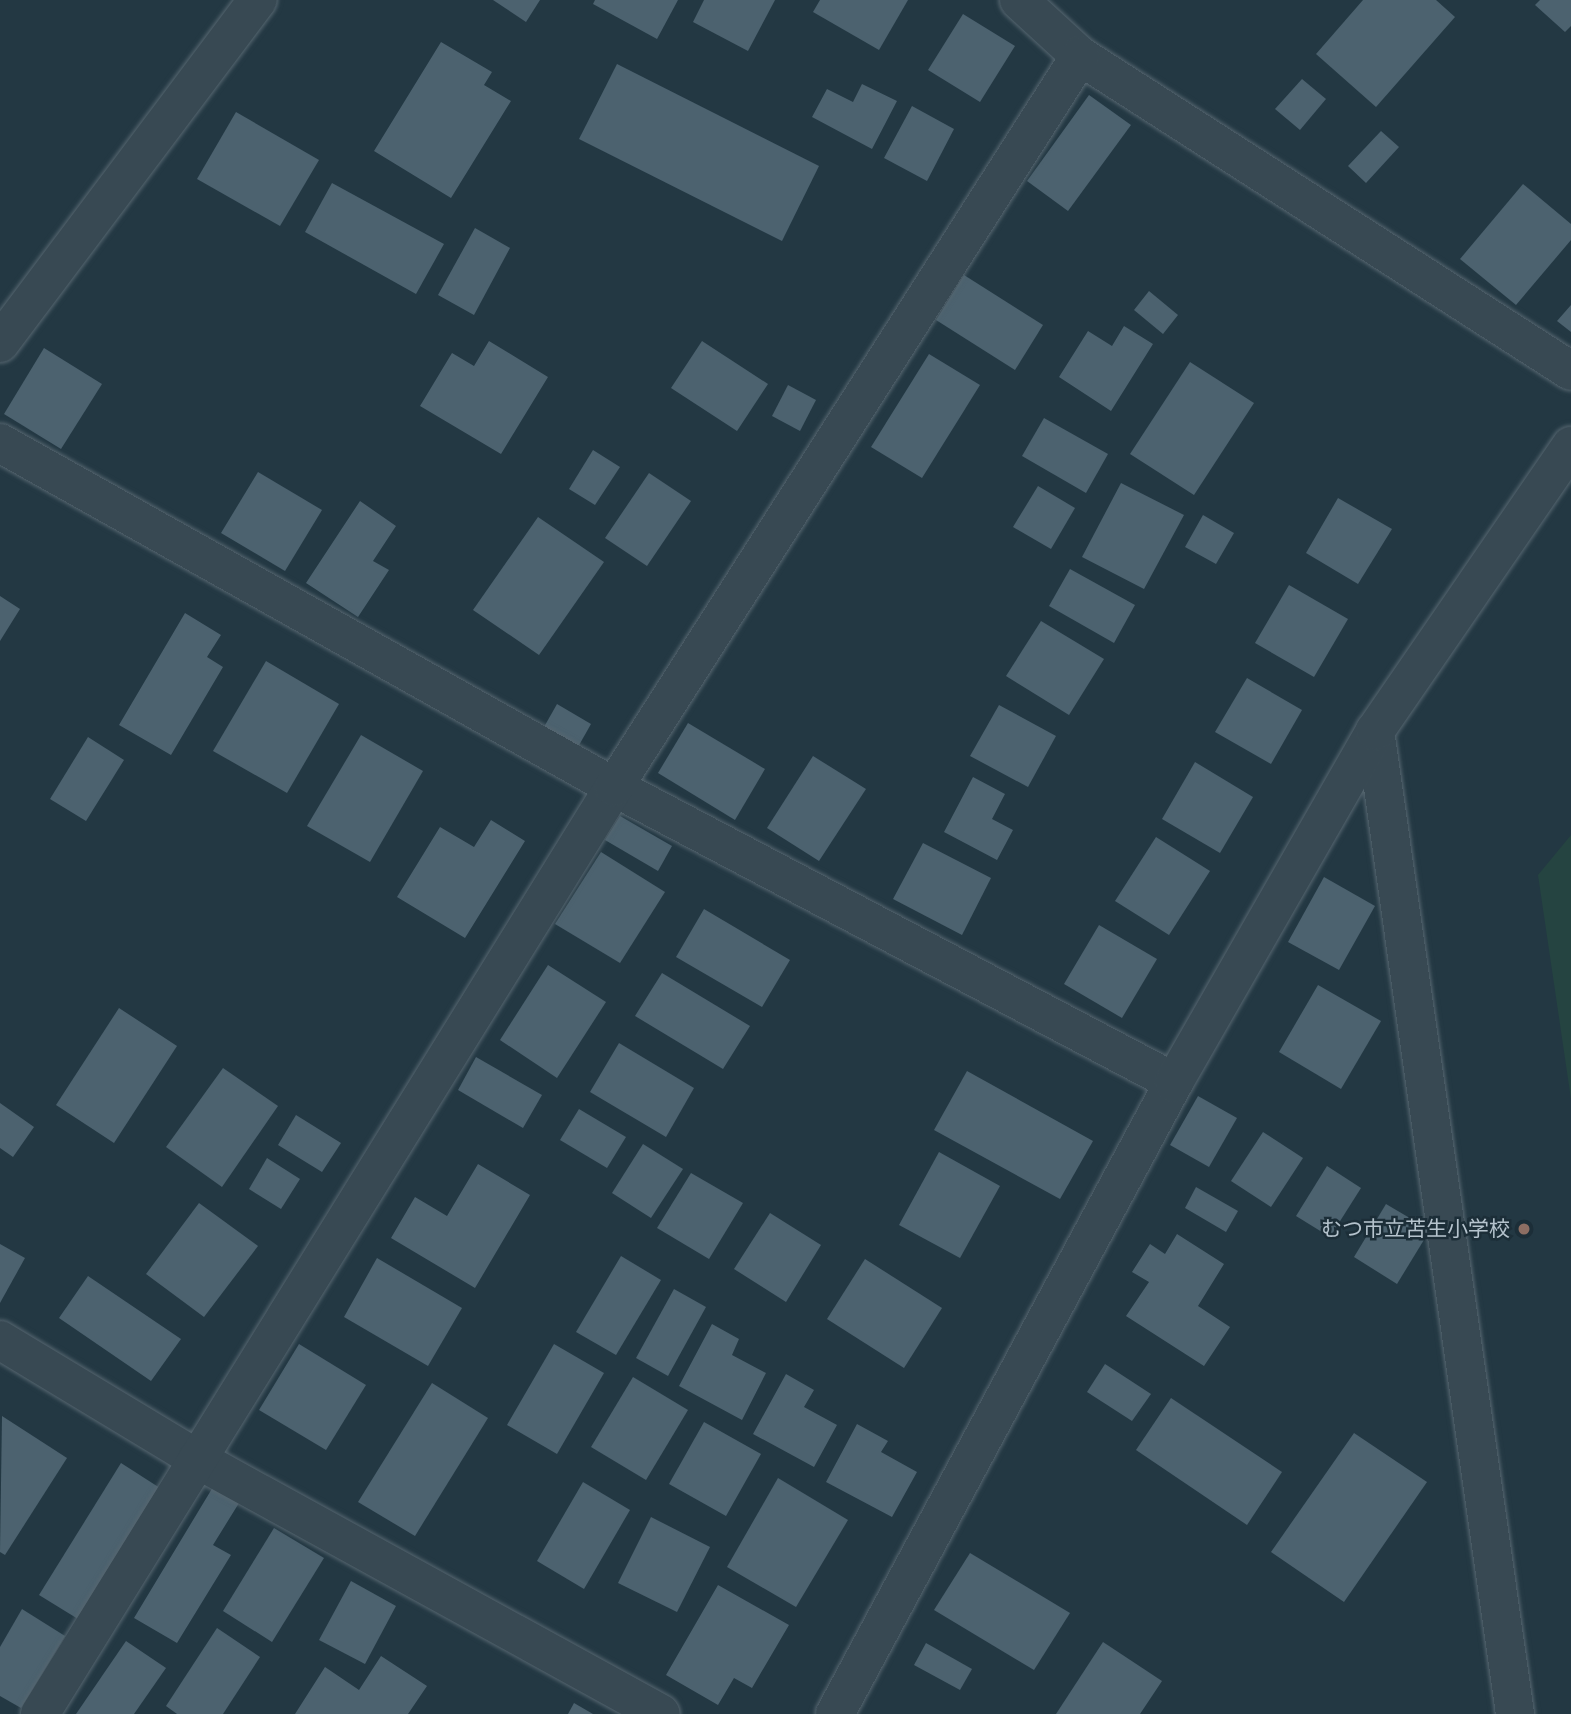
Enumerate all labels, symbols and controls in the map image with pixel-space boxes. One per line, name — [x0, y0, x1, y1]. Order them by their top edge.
place label: むつ市立苫生小学校 — [1321, 1216, 1510, 1242]
marker: むつ市立苫生小学校 — [1516, 1221, 1532, 1237]

